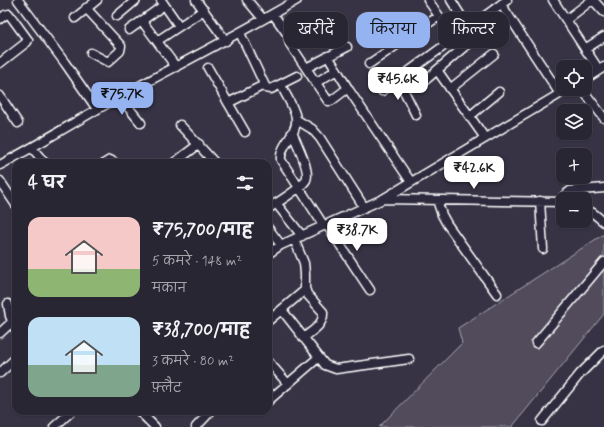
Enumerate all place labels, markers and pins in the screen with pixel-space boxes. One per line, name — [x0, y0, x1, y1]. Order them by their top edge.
pin: ₹45.6K — [365, 67, 431, 101]
pin: ₹75.7K — [89, 82, 155, 116]
pin: ₹42.6K — [441, 156, 507, 190]
pin: ₹38.7K — [324, 218, 390, 252]

